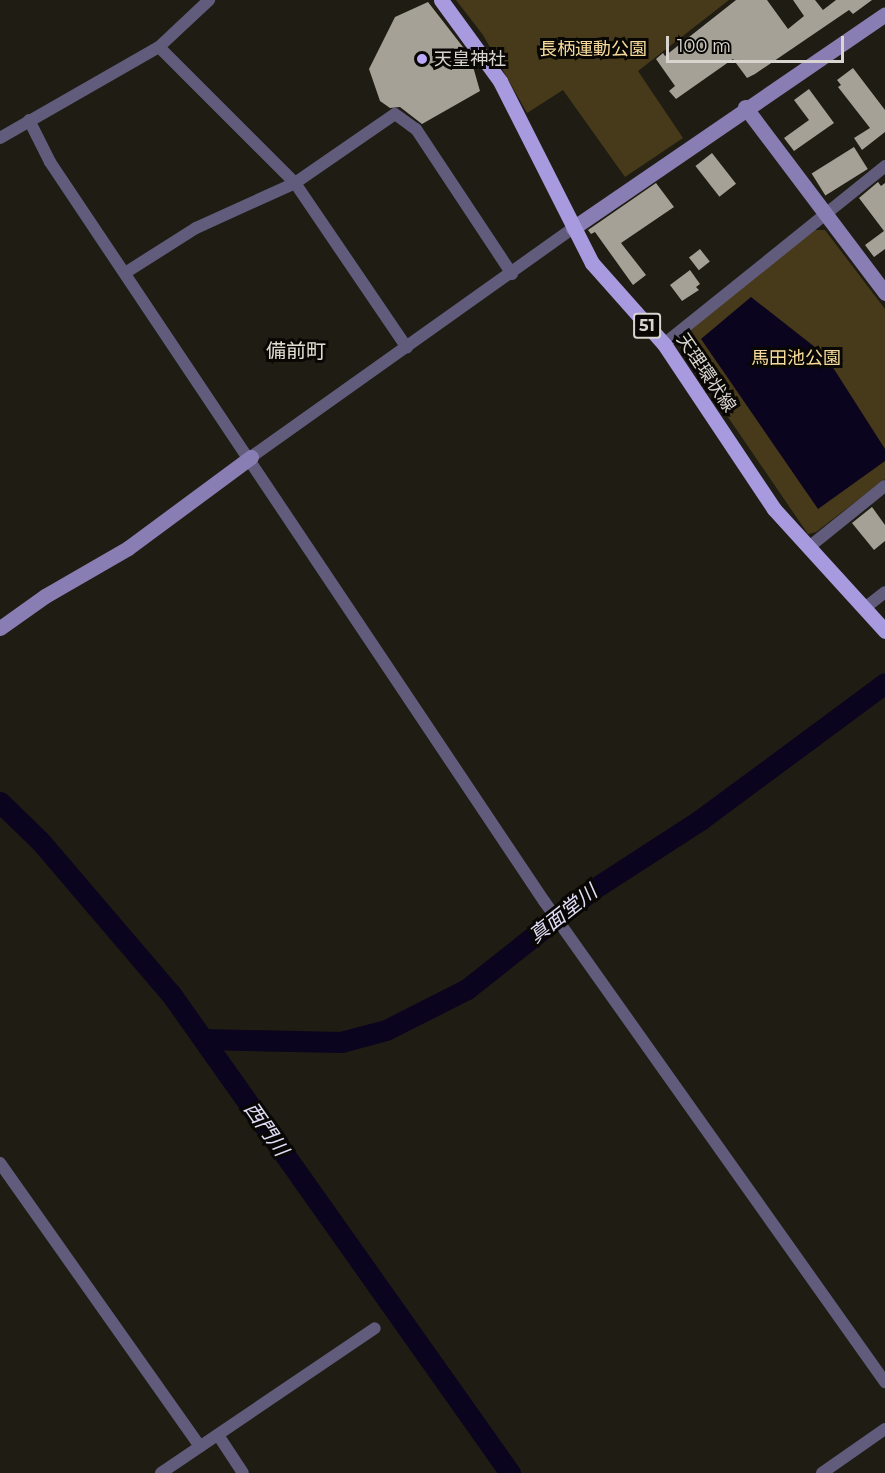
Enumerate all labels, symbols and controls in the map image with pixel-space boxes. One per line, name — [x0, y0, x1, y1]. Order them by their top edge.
scale bar — [669, 24, 848, 62]
text: 100 m — [677, 35, 731, 57]
park label: 長柄運動公園 — [539, 38, 647, 60]
place label: 天皇神社 — [434, 48, 506, 70]
marker: 天皇神社 — [415, 52, 429, 66]
road number: 51 — [632, 313, 662, 339]
street label: 天理環状線 — [672, 330, 740, 416]
district label: 備前町 — [266, 339, 326, 363]
park label: 馬田池公園 — [751, 347, 841, 369]
water label: 真面堂川 — [524, 880, 602, 948]
water label: 西門川 — [239, 1098, 293, 1160]

